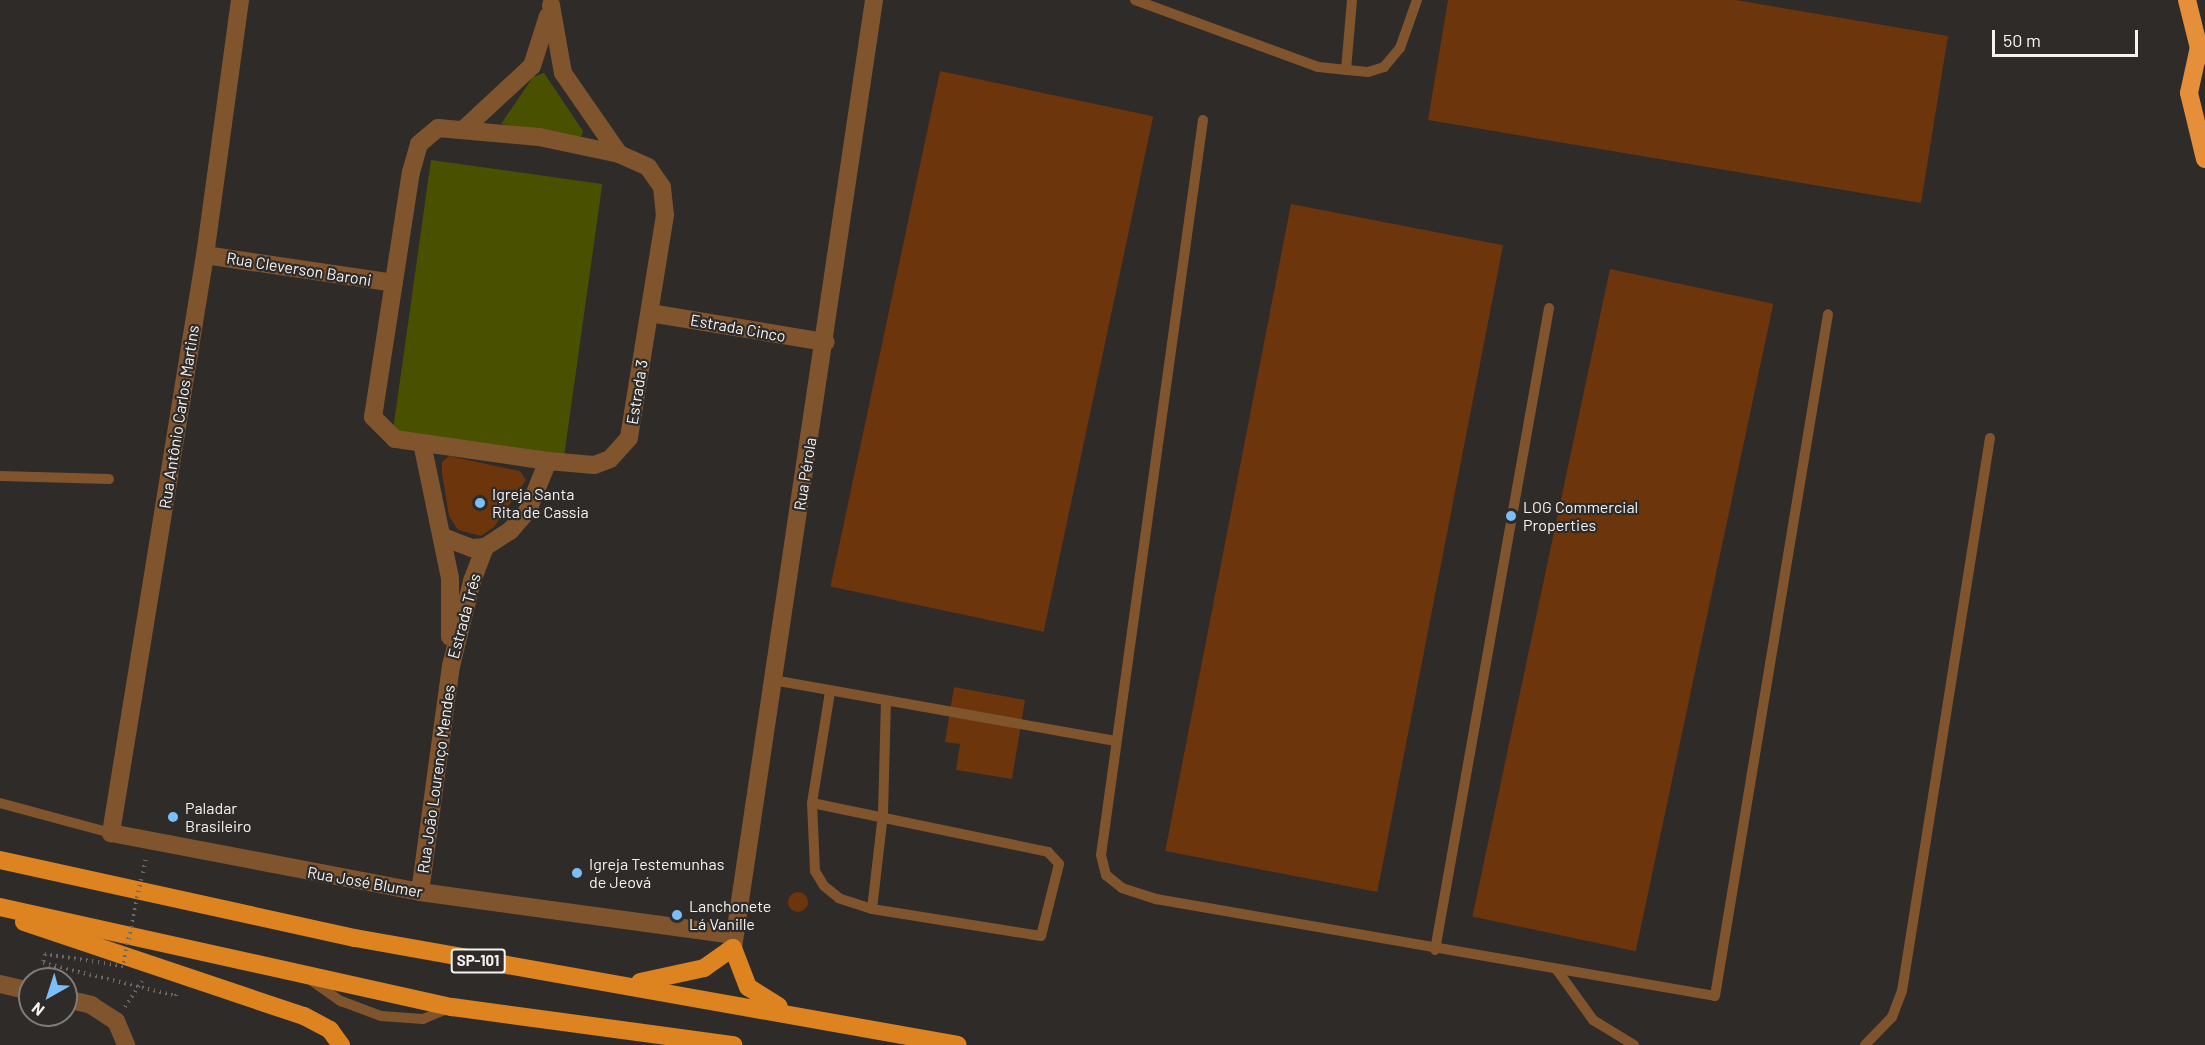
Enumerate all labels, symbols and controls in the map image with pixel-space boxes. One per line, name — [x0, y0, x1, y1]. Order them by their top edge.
scale bar — [1995, 18, 2140, 56]
text: 50 m — [2003, 29, 2041, 51]
street label: Rua Cleverson Baroni — [225, 248, 373, 290]
street label: Estrada Cinco — [689, 310, 787, 346]
street label: Rua Antônio Carlos Martins — [155, 324, 203, 510]
street label: Estrada 3 — [622, 358, 652, 426]
street label: Rua Pérola — [790, 436, 820, 512]
place label: Igreja Santa Rita de Cassia — [492, 484, 589, 522]
marker: Igreja Santa Rita de Cassia — [473, 496, 487, 510]
place label: LOG Commercial Properties — [1523, 497, 1638, 535]
marker: LOG Commercial Properties — [1504, 509, 1518, 523]
street label: Estrada Três — [443, 571, 485, 661]
street label: Rua João Lourenço Mendes — [413, 683, 459, 875]
place label: Paladar Brasileiro — [185, 798, 252, 836]
marker: Paladar Brasileiro — [166, 810, 180, 824]
place label: Igreja Testemunhas de Jeová — [589, 854, 724, 892]
street label: Rua José Blumer — [306, 862, 424, 902]
marker: Igreja Testemunhas de Jeová — [570, 866, 584, 880]
place label: Lanchonete Lá Vanille — [689, 896, 771, 934]
marker: Lanchonete Lá Vanille — [670, 908, 684, 922]
road number: SP-101 — [450, 949, 506, 973]
north arrow — [18, 967, 78, 1027]
text: N — [28, 999, 48, 1021]

